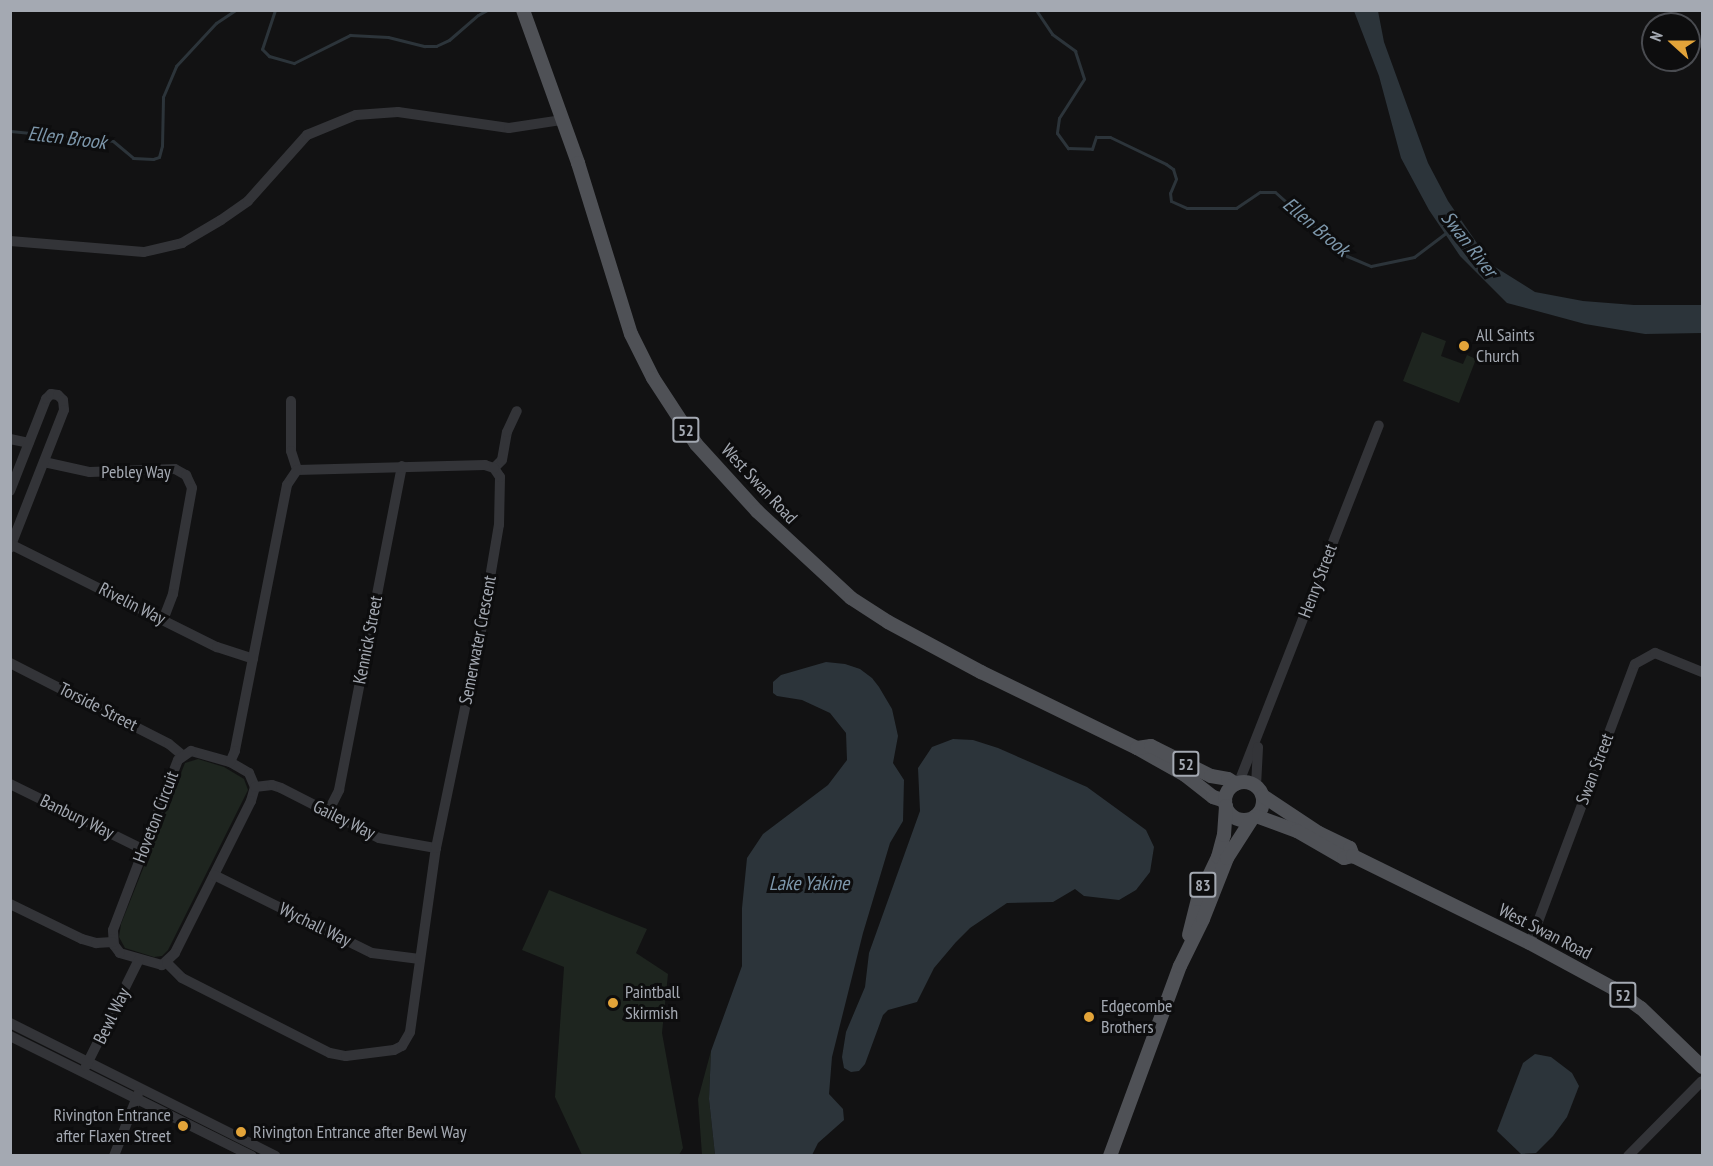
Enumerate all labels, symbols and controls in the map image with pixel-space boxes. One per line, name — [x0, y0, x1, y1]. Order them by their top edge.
north arrow — [1641, 12, 1701, 72]
text: N — [1645, 29, 1667, 44]
water label: Ellen Brook — [26, 121, 108, 155]
water label: Ellen Brook — [1278, 192, 1354, 262]
water label: Swan River — [1436, 206, 1502, 282]
place label: All Saints Church — [1476, 325, 1534, 368]
marker: All Saints Church — [1457, 339, 1471, 353]
road number: 52 — [671, 417, 701, 443]
street label: West Swan Road — [716, 439, 802, 529]
street label: Pebley Way — [101, 461, 171, 483]
street label: Henry Street — [1294, 541, 1342, 621]
street label: Semerwater Crescent — [455, 574, 501, 706]
street label: Rivelin Way — [95, 578, 169, 630]
street label: Kennick Street — [349, 594, 387, 686]
street label: Torside Street — [55, 678, 141, 736]
street label: Swan Street — [1572, 730, 1618, 808]
road number: 52 — [1171, 751, 1201, 777]
street label: Hoveton Circuit — [129, 768, 183, 866]
street label: Banbury Way — [36, 790, 118, 844]
street label: Gailey Way — [309, 796, 379, 844]
water label: Lake Yakine — [768, 871, 850, 895]
road number: 83 — [1188, 872, 1218, 898]
street label: Wychall Way — [275, 898, 355, 952]
street label: West Swan Road — [1495, 899, 1595, 965]
place label: Paintball Skirmish — [625, 982, 680, 1024]
road number: 52 — [1608, 982, 1638, 1008]
street label: Bewl Way — [89, 984, 135, 1048]
marker: Paintball Skirmish — [606, 996, 620, 1010]
place label: Edgecombe Brothers — [1101, 996, 1172, 1038]
marker: Edgecombe Brothers — [1082, 1010, 1096, 1024]
place label: Rivington Entrance after Flaxen Street — [53, 1105, 171, 1148]
marker: Rivington Entrance after Flaxen Street — [176, 1119, 190, 1133]
place label: Rivington Entrance after Bewl Way — [253, 1121, 467, 1143]
marker: Rivington Entrance after Bewl Way — [234, 1125, 248, 1139]

